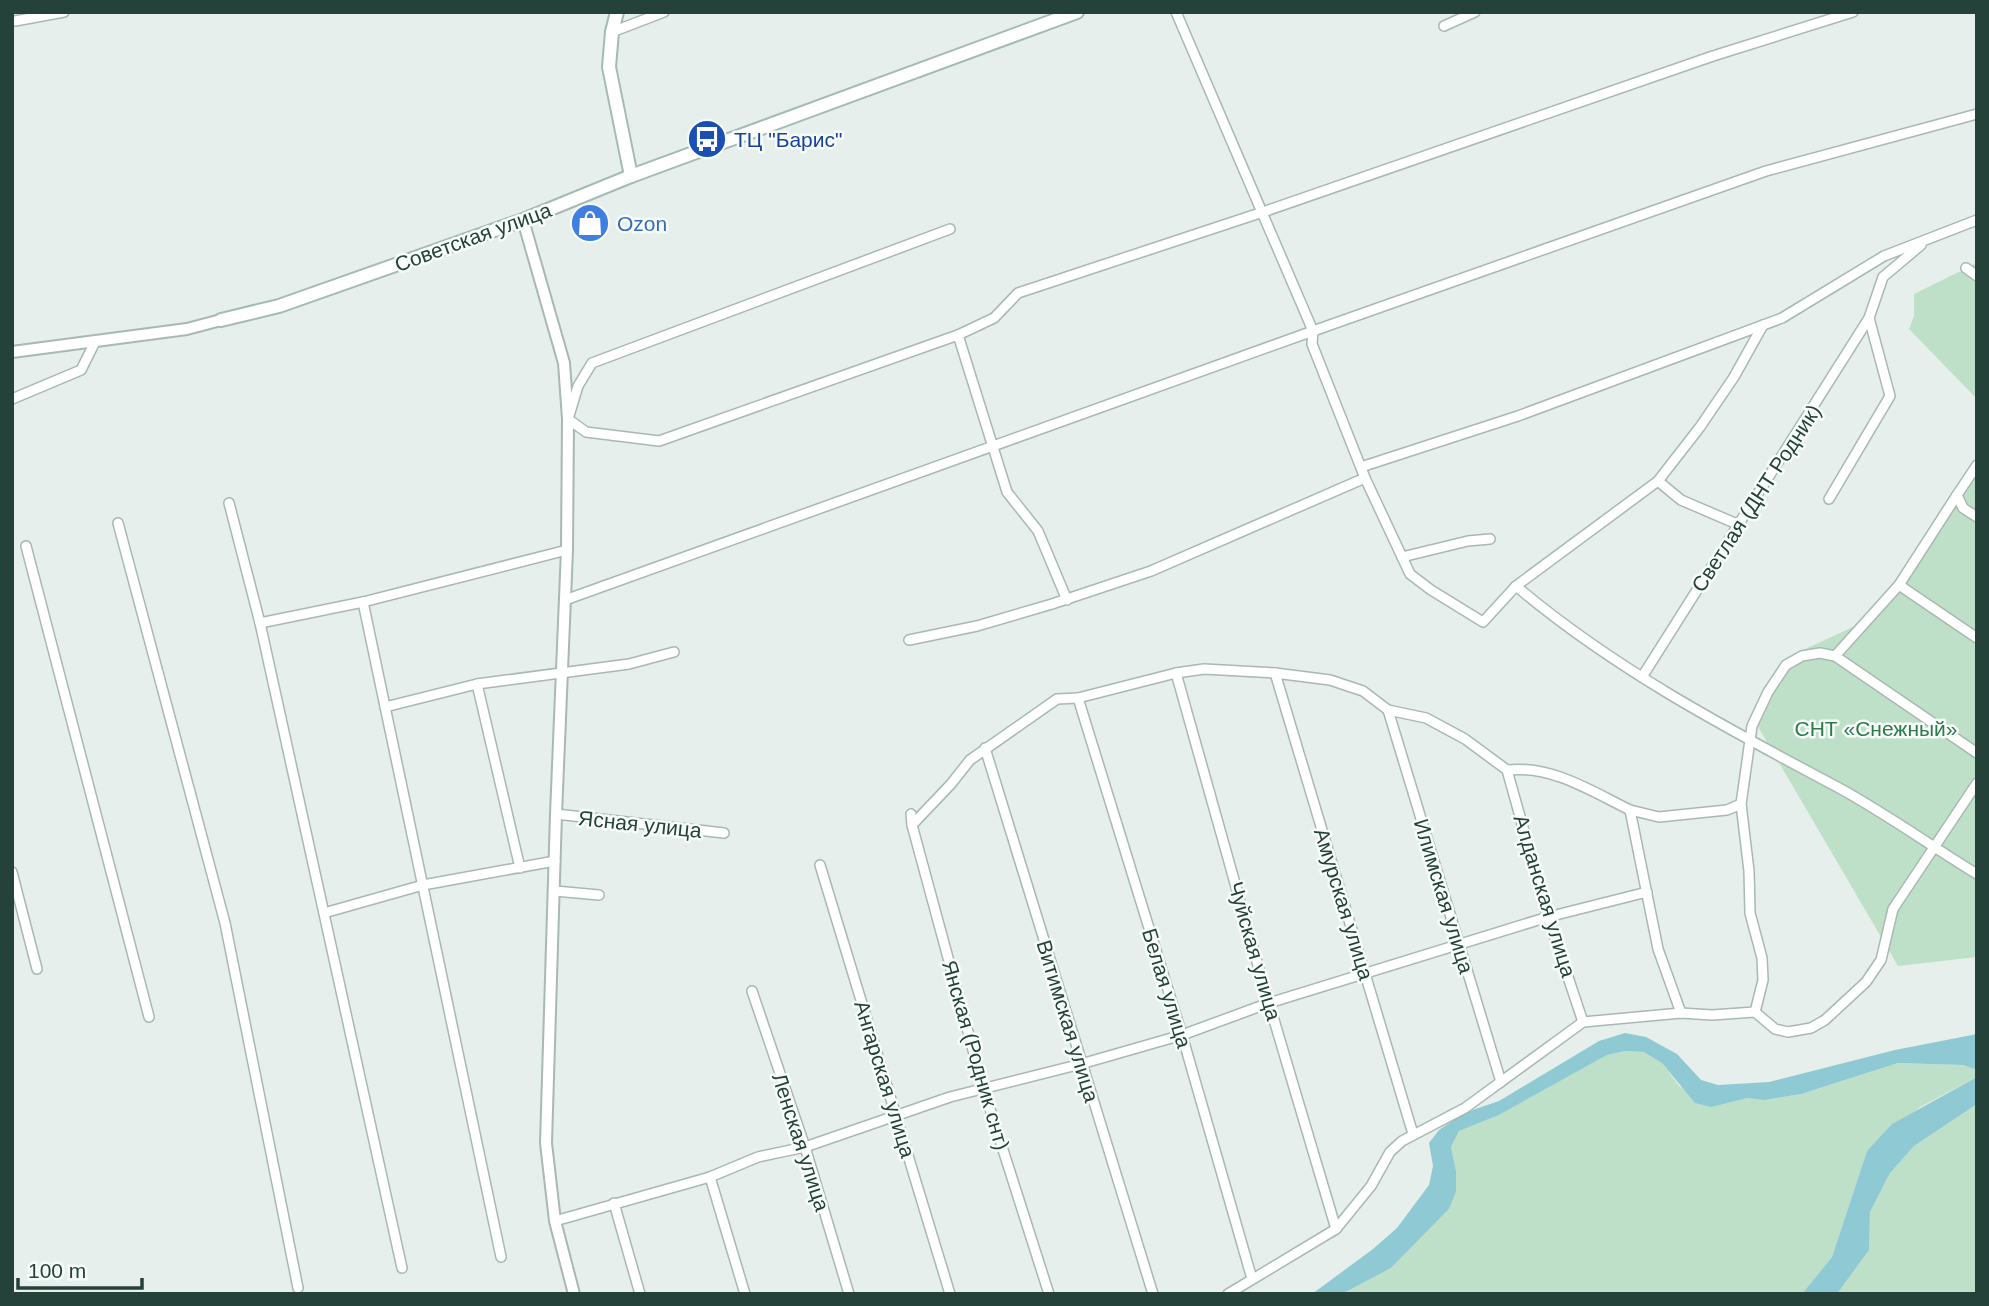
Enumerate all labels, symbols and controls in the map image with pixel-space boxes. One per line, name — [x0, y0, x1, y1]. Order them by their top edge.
bus stop icon: ТЦ "Барис" — [686, 118, 728, 160]
place label: ТЦ "Барис" — [734, 128, 842, 151]
street label: Советская улица — [392, 198, 555, 276]
shop icon: Ozon — [569, 202, 611, 244]
place label: Ozon — [617, 212, 667, 235]
street label: Светлая (ДНТ Родник) — [1687, 400, 1825, 596]
park label: СНТ «Снежный» — [1794, 717, 1958, 740]
street label: Ясная улица — [577, 806, 703, 842]
street label: Алданская улица — [1509, 812, 1581, 980]
street label: Илимская улица — [1410, 816, 1479, 976]
street label: Амурская улица — [1310, 825, 1378, 983]
street label: Чуйская улица — [1224, 879, 1286, 1023]
street label: Белая улица — [1138, 926, 1196, 1051]
street label: Витимская улица — [1032, 937, 1104, 1105]
street label: Янская (Родник снт) — [938, 957, 1014, 1153]
street label: Ангарская улица — [850, 998, 920, 1161]
street label: Ленская улица — [768, 1070, 834, 1214]
scale bar — [18, 1246, 142, 1290]
text: 100 m — [28, 1259, 86, 1282]

